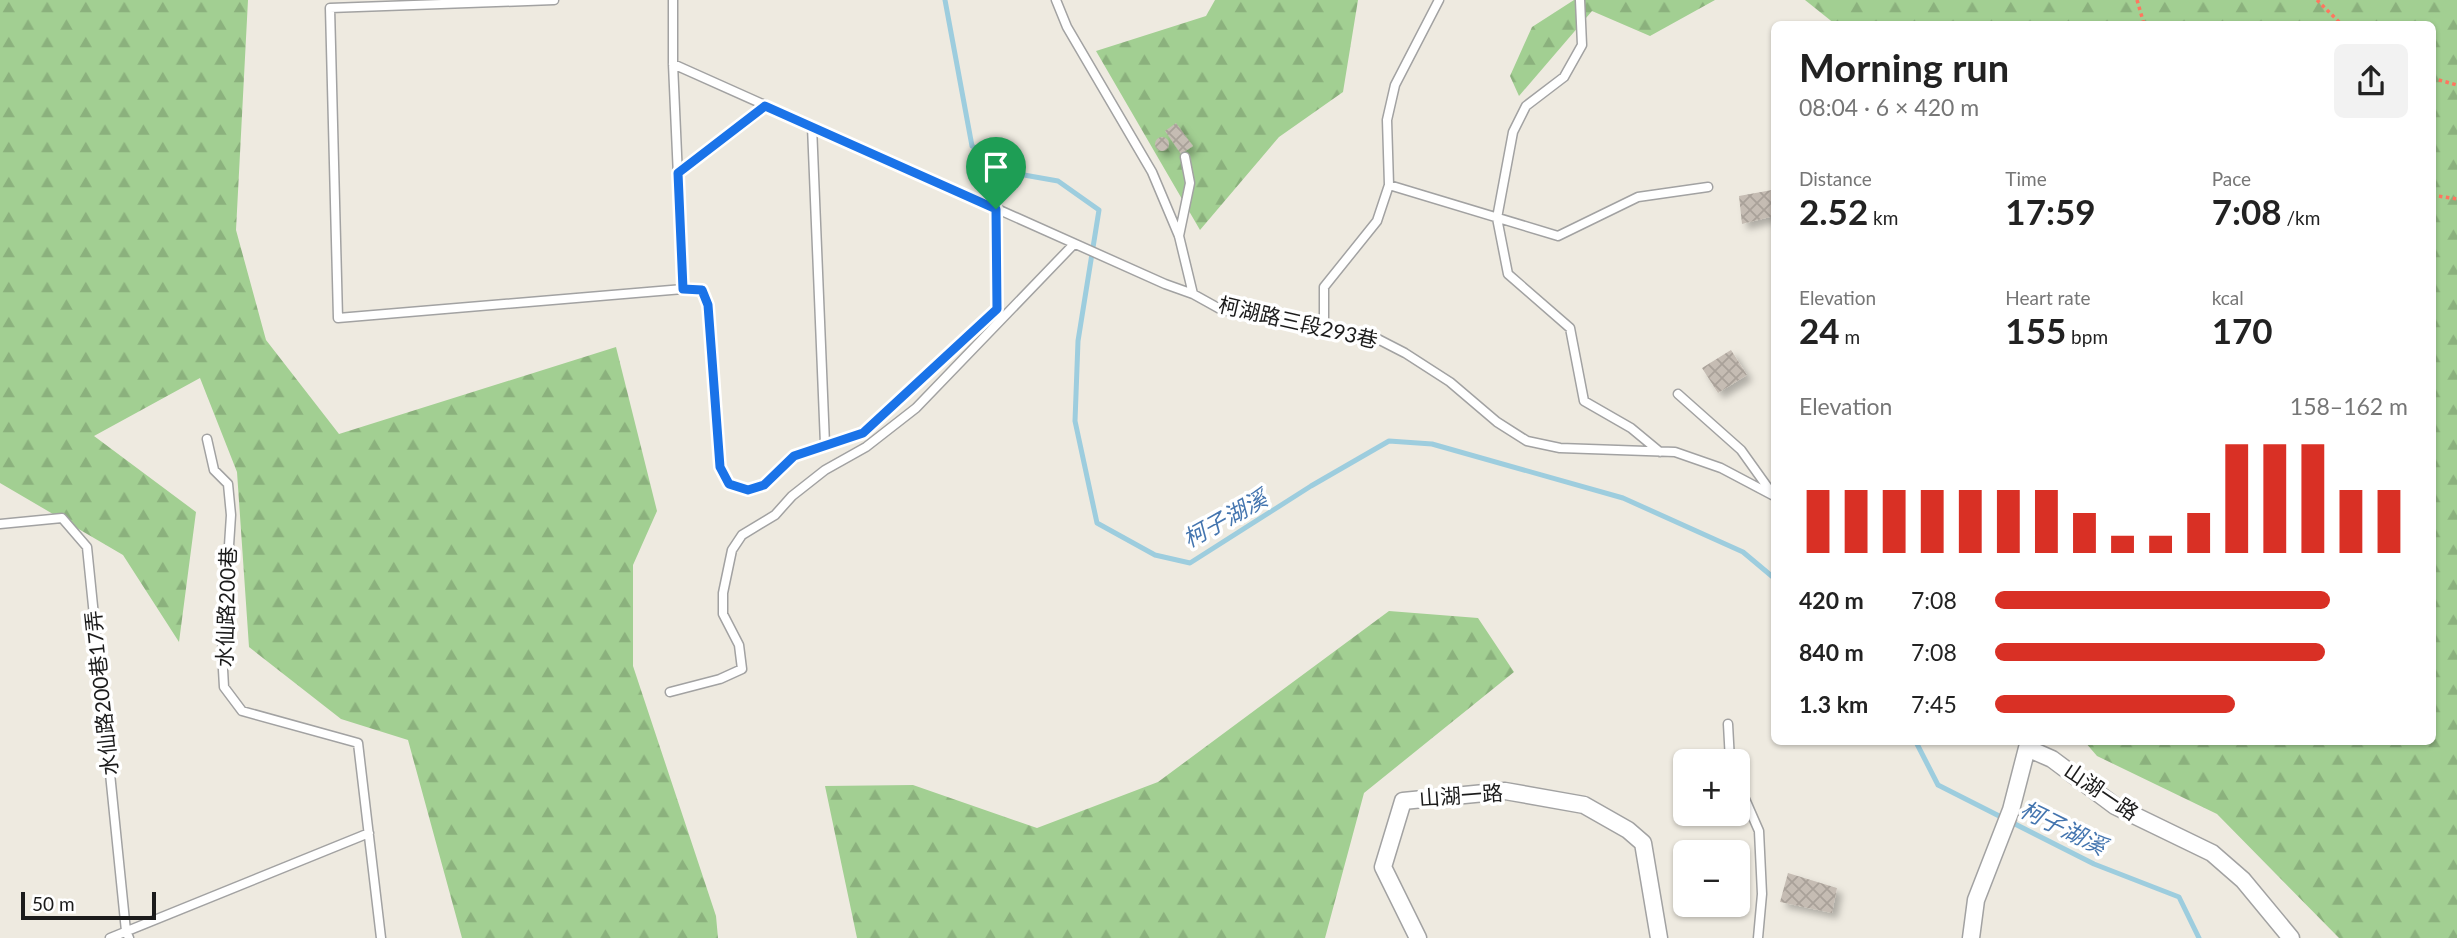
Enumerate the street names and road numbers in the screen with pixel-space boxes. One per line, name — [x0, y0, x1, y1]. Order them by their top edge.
street label: 柯湖路三段293巷 — [1216, 291, 1380, 352]
street label: 水仙路200巷 — [211, 546, 240, 668]
street label: 水仙路200巷17弄 — [79, 609, 122, 777]
street label: 山湖一路 — [2060, 757, 2144, 825]
street label: 山湖一路 — [1418, 779, 1504, 810]

